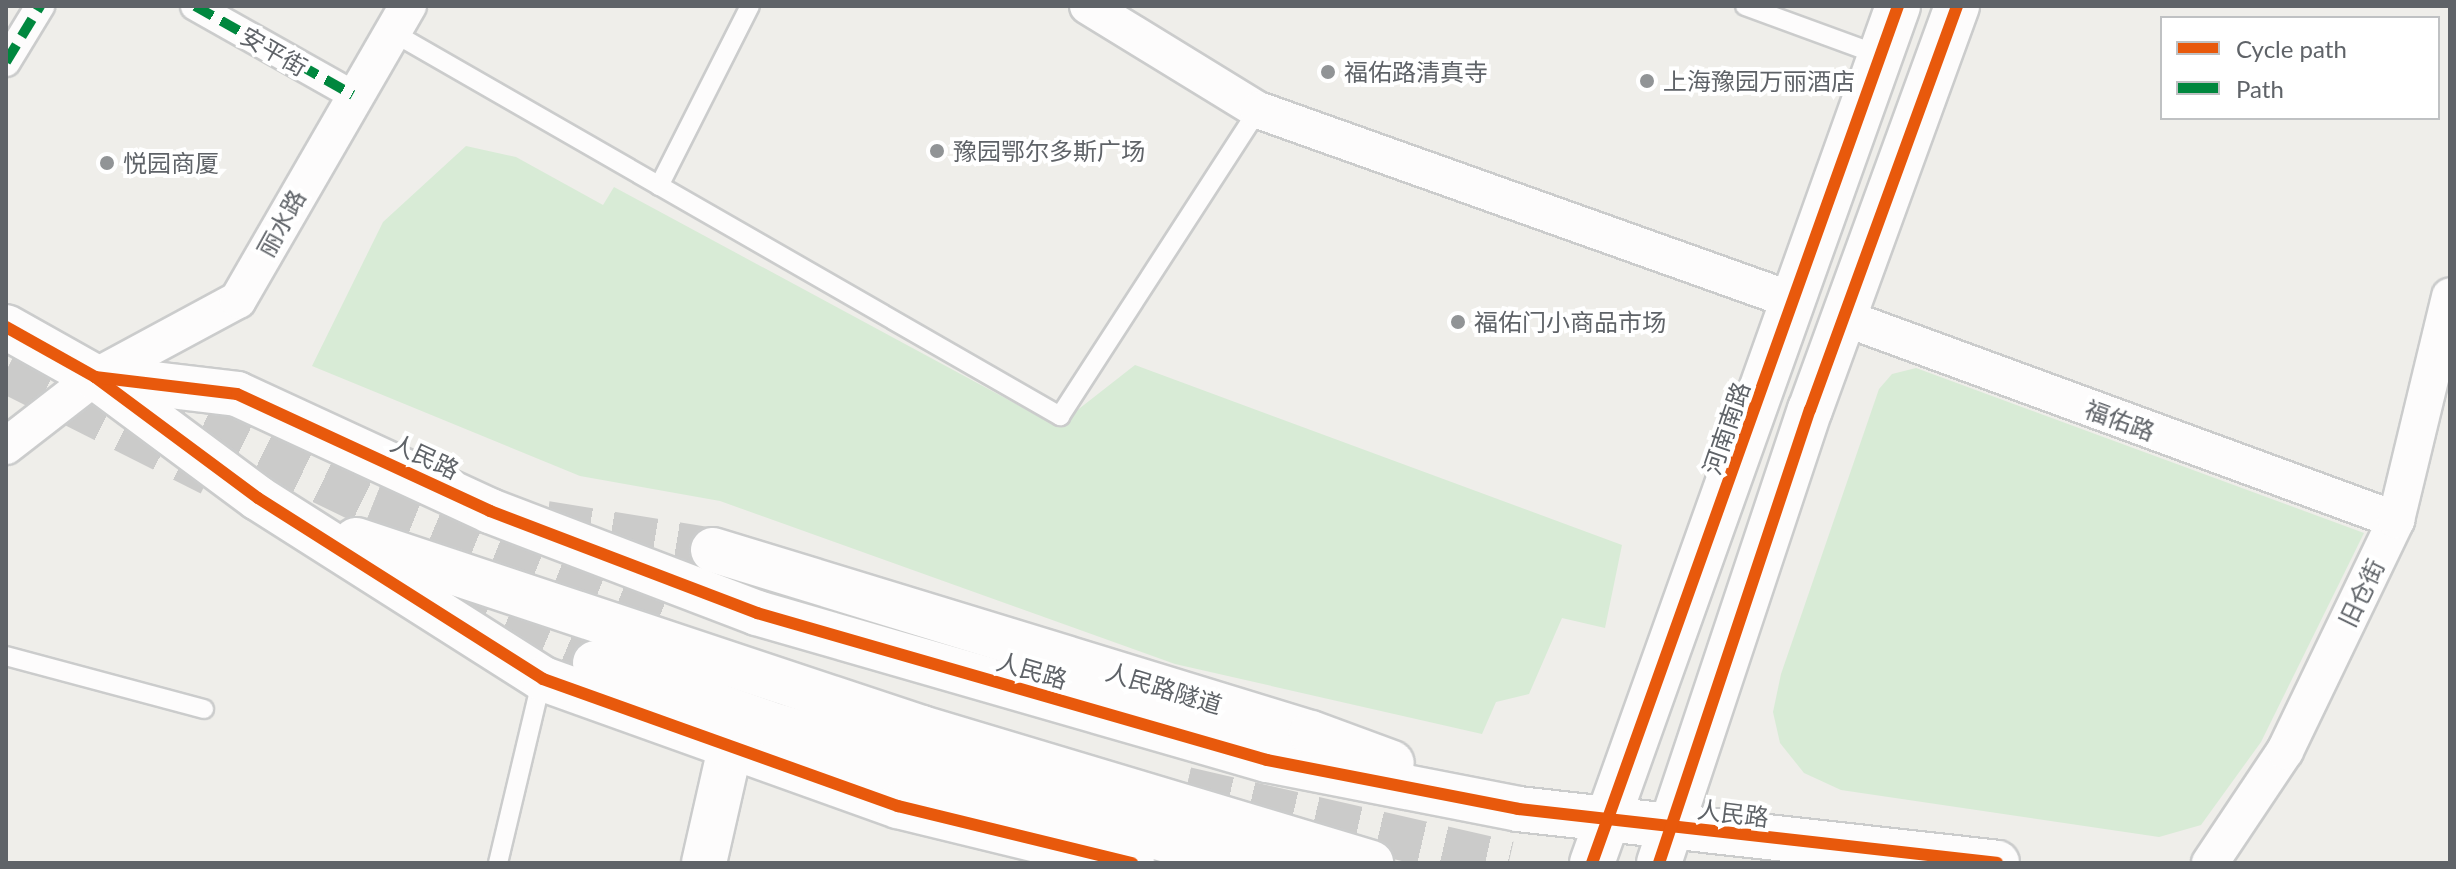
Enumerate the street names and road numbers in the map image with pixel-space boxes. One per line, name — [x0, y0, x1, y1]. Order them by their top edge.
street label: 安平街 — [236, 21, 312, 81]
street label: 丽水路 — [251, 185, 311, 261]
street label: 河南南路 — [1697, 378, 1755, 478]
street label: 福佑路 — [2081, 394, 2159, 446]
street label: 人民路 — [386, 428, 464, 484]
street label: 旧仓街 — [2332, 554, 2390, 632]
street label: 人民路 — [993, 646, 1071, 694]
street label: 人民路隧道 — [1102, 657, 1226, 719]
street label: 人民路 — [1696, 794, 1770, 832]

